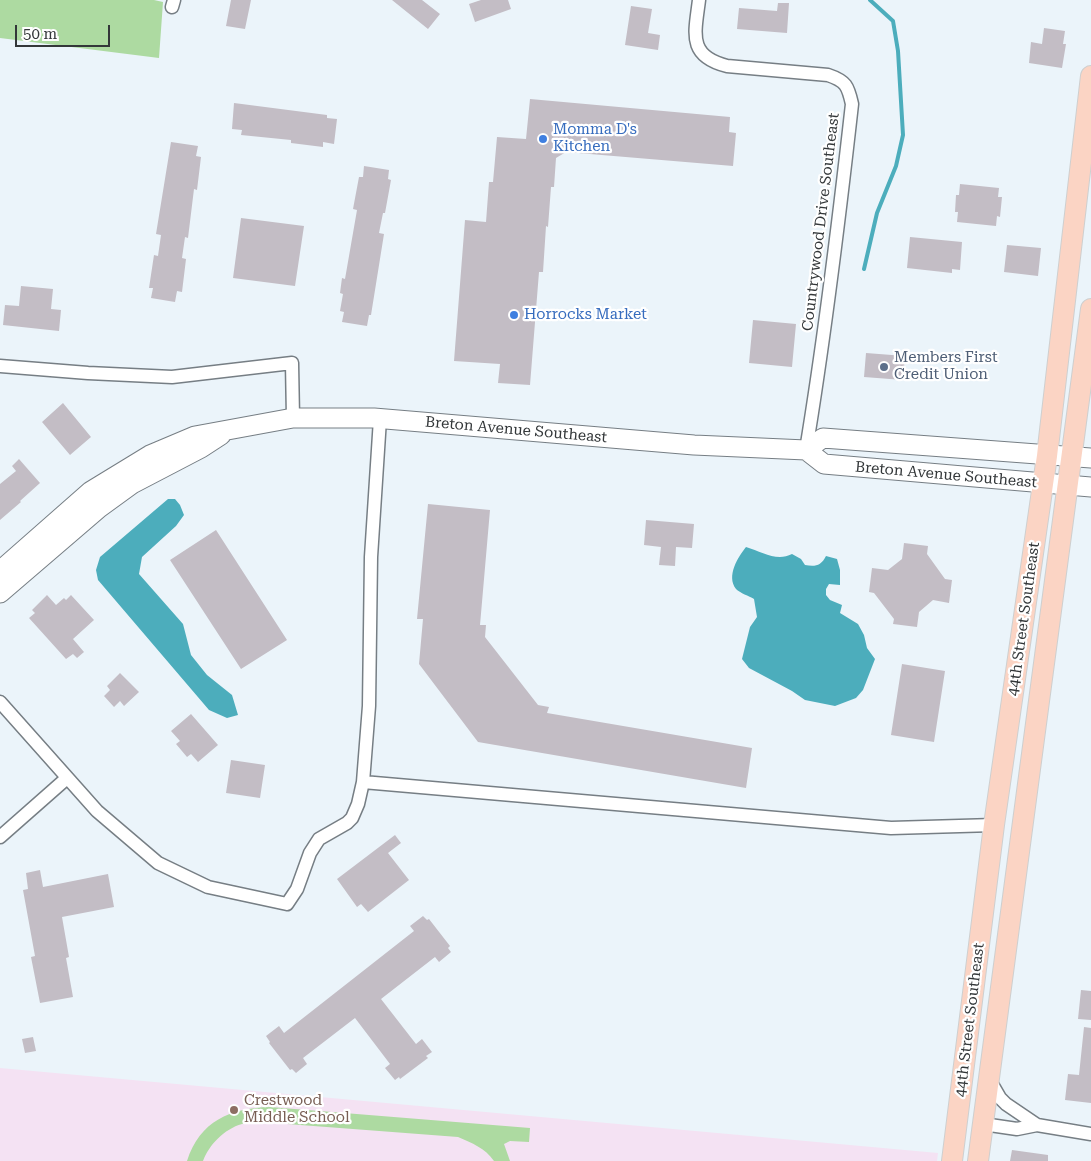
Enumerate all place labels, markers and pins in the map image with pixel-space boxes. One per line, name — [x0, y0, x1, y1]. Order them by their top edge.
place label: Momma D's Kitchen — [553, 121, 637, 156]
marker: Momma D's Kitchen — [537, 133, 549, 145]
place label: Horrocks Market — [524, 306, 647, 324]
marker: Horrocks Market — [508, 309, 520, 321]
place label: Members First Credit Union — [894, 349, 997, 384]
marker: Members First Credit Union — [878, 361, 890, 373]
place label: Crestwood Middle School — [244, 1092, 350, 1127]
marker: Crestwood Middle School — [228, 1104, 240, 1116]

